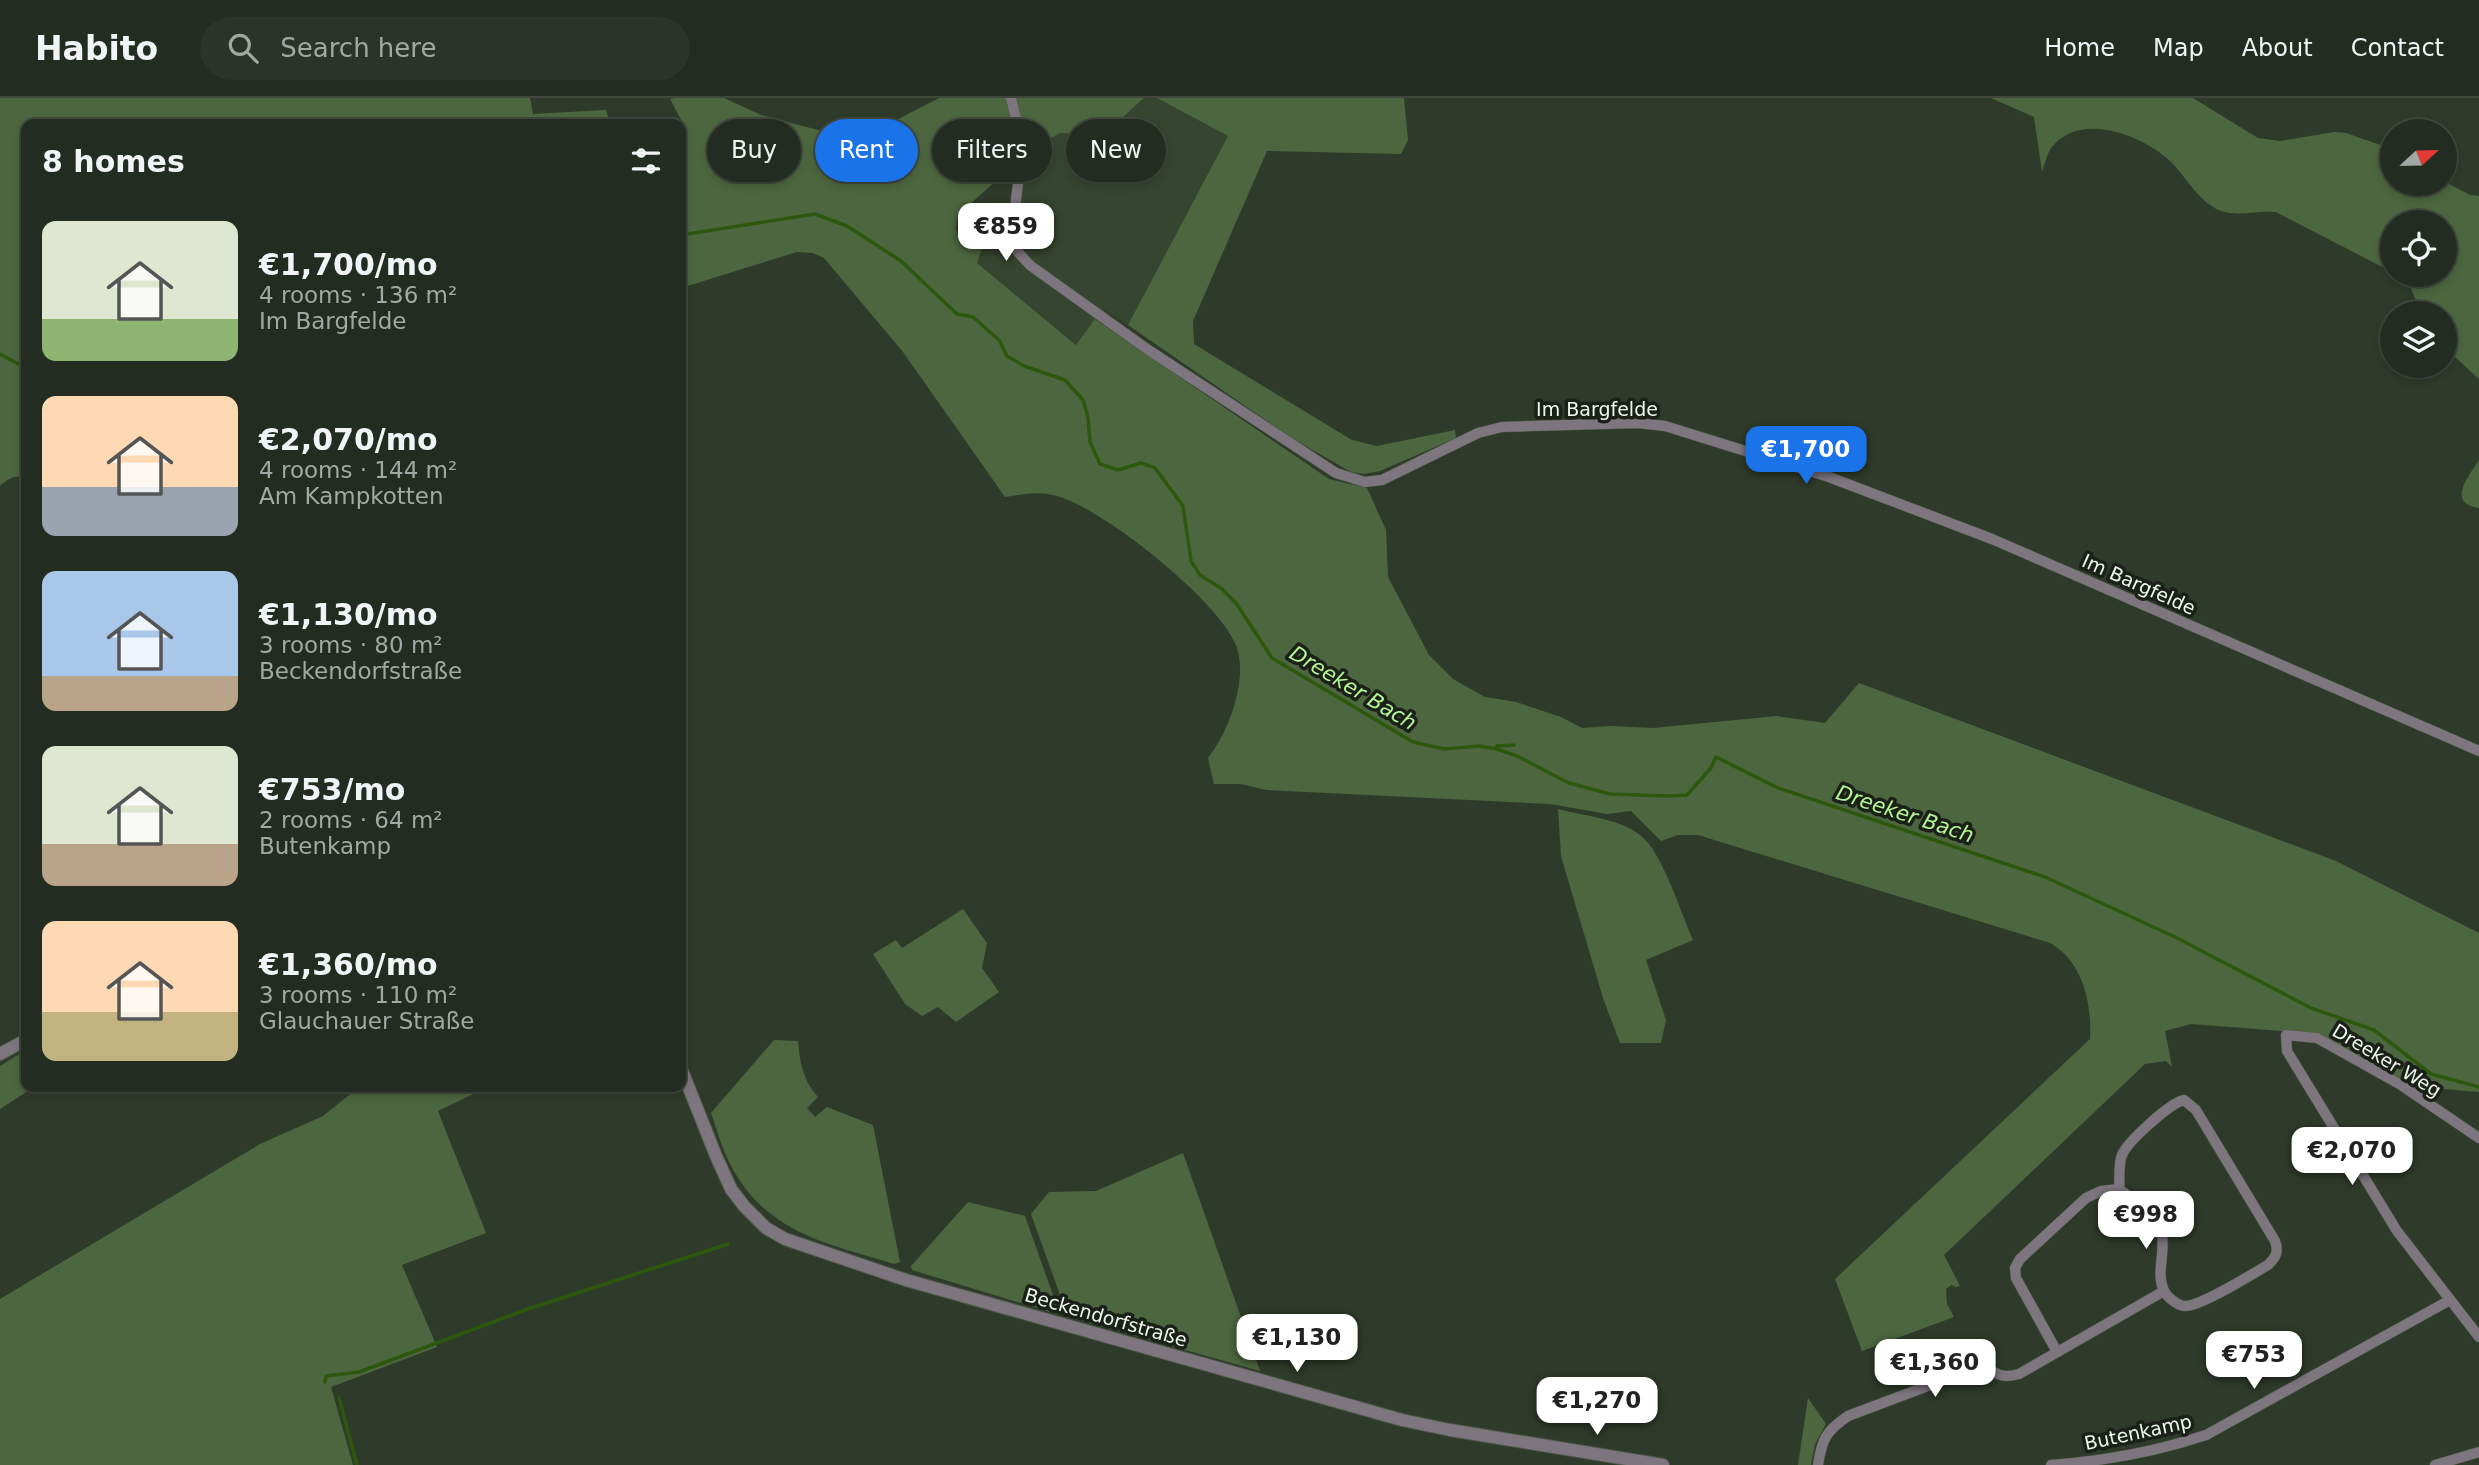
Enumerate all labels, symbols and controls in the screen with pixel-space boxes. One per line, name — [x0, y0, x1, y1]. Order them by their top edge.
search box — [200, 17, 690, 80]
text: Habito — [35, 29, 158, 68]
icon: search — [224, 29, 262, 67]
text: Search here — [280, 33, 436, 63]
text: Home — [2044, 34, 2115, 62]
text: Map — [2153, 34, 2204, 62]
text: About — [2242, 34, 2313, 62]
text: Contact — [2351, 34, 2444, 62]
chip: Buy — [707, 119, 801, 182]
chip: Rent — [815, 119, 918, 182]
chip: Filters — [932, 119, 1052, 182]
chip: New — [1066, 119, 1166, 182]
north arrow — [2380, 119, 2457, 196]
map controls — [2380, 119, 2457, 378]
icon: filters — [627, 142, 665, 180]
text: 8 homes — [42, 144, 185, 179]
pin: €859 — [965, 204, 1047, 263]
button: locate — [2380, 210, 2457, 287]
text: €859 — [974, 213, 1038, 239]
text: €1,700/mo — [259, 247, 438, 282]
icon: home — [98, 249, 182, 333]
text: 4 rooms · 136 m² — [259, 282, 457, 308]
button: layers — [2380, 301, 2457, 378]
text: Im Bargfelde — [259, 308, 406, 334]
street label: Im Bargfelde — [1536, 398, 1658, 420]
text: €2,070/mo — [259, 422, 438, 457]
icon: home — [98, 424, 182, 508]
pin: €1,700 — [1749, 426, 1863, 486]
text: €1,700 — [1762, 436, 1850, 462]
text: 4 rooms · 144 m² — [259, 457, 457, 483]
text: Am Kampkotten — [259, 483, 444, 509]
street label: Im Bargfelde — [2079, 549, 2199, 619]
text: €1,130/mo — [259, 597, 438, 632]
icon: home — [98, 599, 182, 683]
text: 3 rooms · 80 m² — [259, 632, 443, 658]
water label: Dreeker Bach — [1285, 641, 1421, 735]
text: Beckendorfstraße — [259, 658, 462, 684]
text: €753/mo — [259, 772, 405, 807]
icon: home — [98, 774, 182, 858]
water label: Dreeker Bach — [1833, 780, 1977, 848]
text: 2 rooms · 64 m² — [259, 807, 443, 833]
text: Butenkamp — [259, 833, 391, 859]
text: €1,360/mo — [259, 947, 438, 982]
icon: home — [98, 949, 182, 1033]
text: 3 rooms · 110 m² — [259, 982, 457, 1008]
text: Glauchauer Straße — [259, 1008, 475, 1034]
street label: Dreeker Weg — [2329, 1019, 2445, 1101]
pin: €2,070 — [2295, 1128, 2409, 1187]
text: €2,070 — [2308, 1137, 2396, 1163]
pin: €998 — [2105, 1192, 2187, 1251]
text: €998 — [2114, 1201, 2178, 1227]
street label: Beckendorfstraße — [1022, 1283, 1190, 1351]
pin: €1,130 — [1240, 1314, 1354, 1374]
text: €1,130 — [1253, 1324, 1341, 1350]
pin: €753 — [2213, 1332, 2295, 1391]
pin: €1,360 — [1878, 1340, 1992, 1399]
text: €753 — [2222, 1341, 2286, 1367]
text: €1,360 — [1891, 1349, 1979, 1375]
pin: €1,270 — [1540, 1378, 1654, 1437]
text: €1,270 — [1553, 1387, 1641, 1413]
street label: Butenkamp — [2082, 1410, 2194, 1454]

